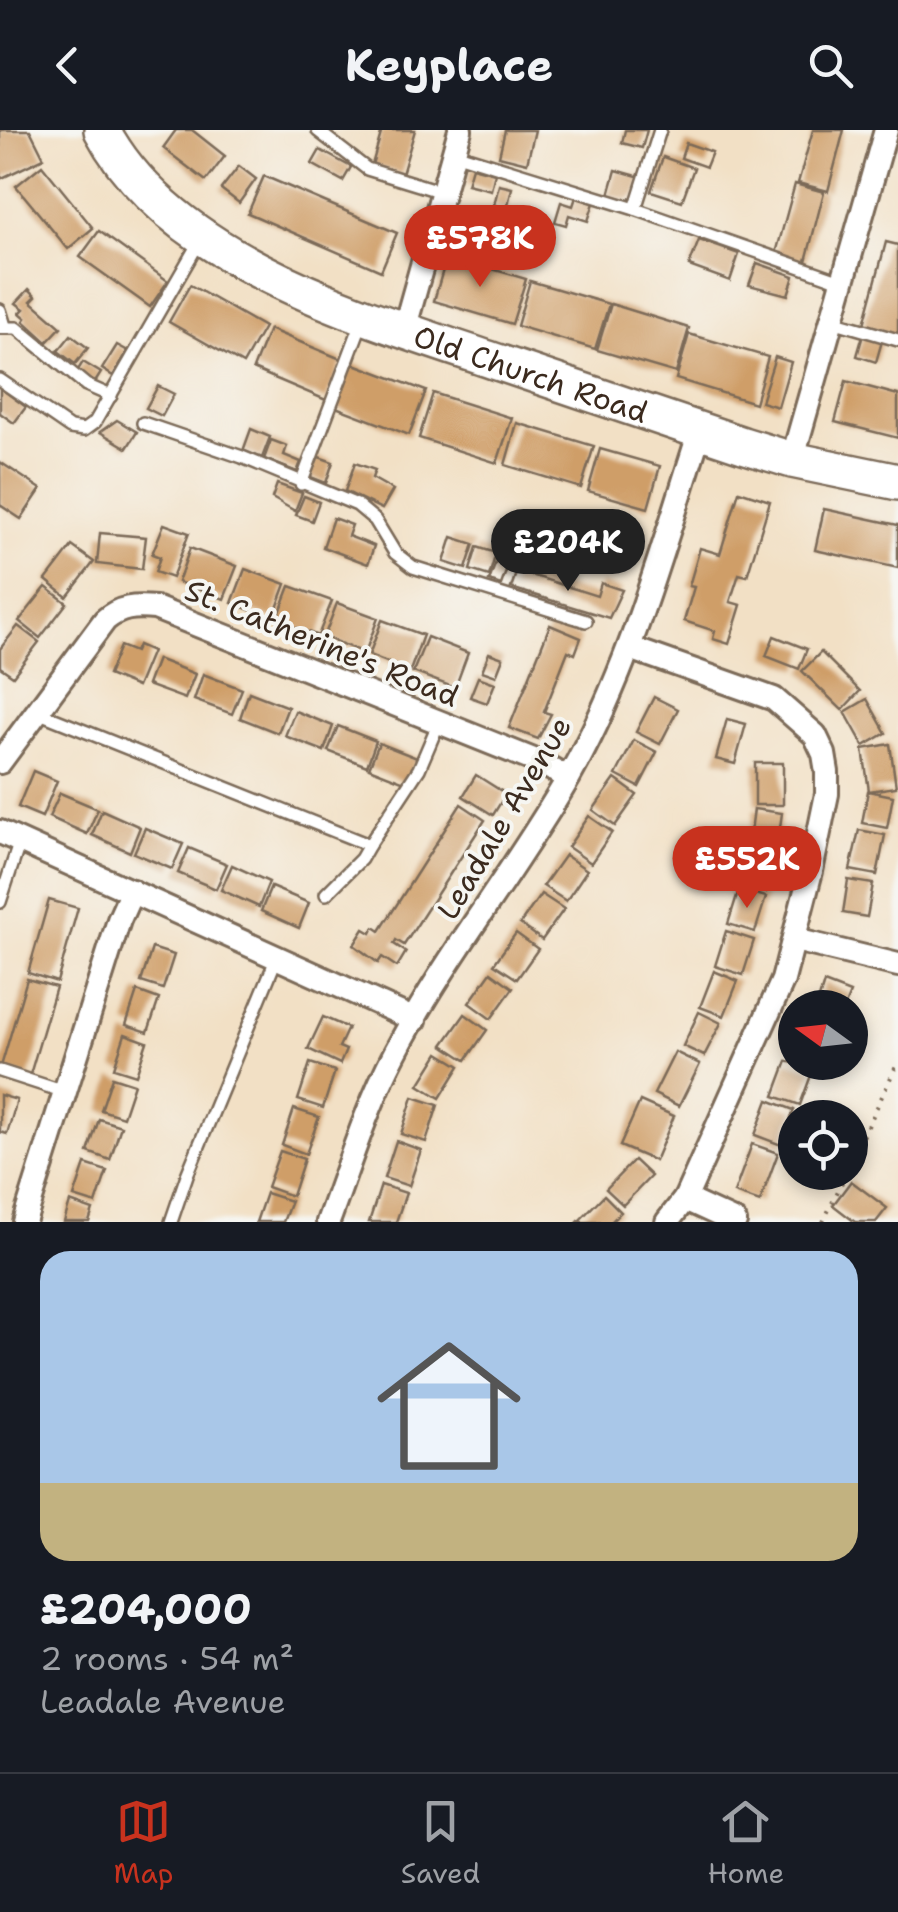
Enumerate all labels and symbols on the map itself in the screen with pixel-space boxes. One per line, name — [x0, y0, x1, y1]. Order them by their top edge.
pin: £578K — [410, 205, 550, 290]
street label: Old Church Road — [409, 315, 653, 432]
pin: £204K — [498, 509, 638, 594]
street label: St. Catherine's Road — [179, 569, 465, 717]
street label: Leadale Avenue — [427, 709, 581, 927]
pin: £552K — [677, 826, 817, 911]
north arrow — [778, 990, 868, 1080]

